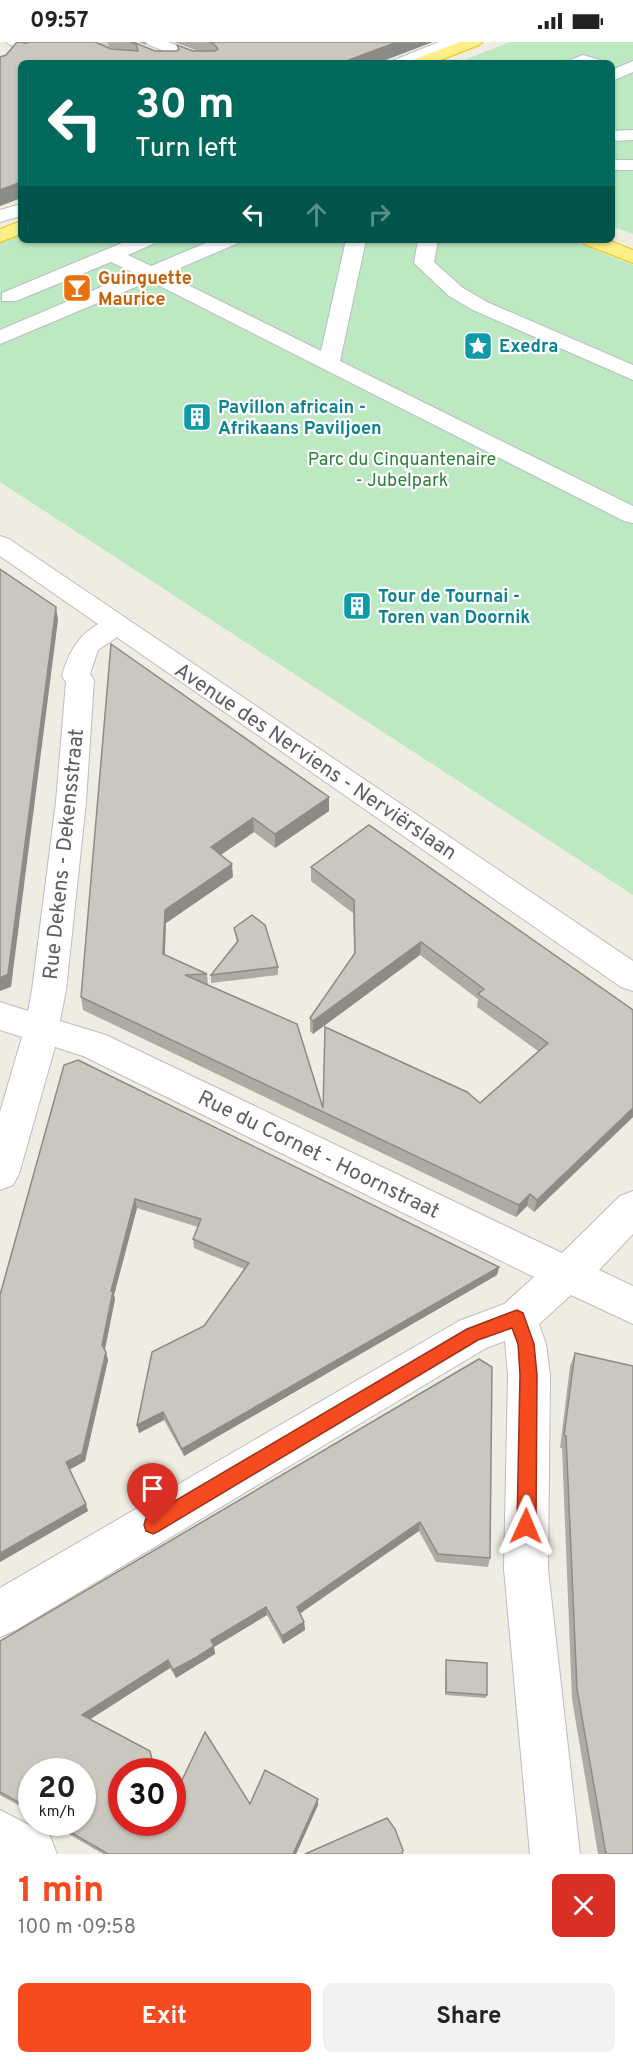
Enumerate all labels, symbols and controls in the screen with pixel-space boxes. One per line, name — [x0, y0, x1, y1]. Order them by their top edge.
text: 09:57 — [30, 8, 89, 35]
text: 30 m — [135, 80, 234, 133]
icon: left — [36, 84, 114, 162]
text: Turn left — [135, 132, 237, 166]
icon: left — [237, 198, 270, 231]
icon: ahead — [300, 198, 333, 231]
icon: right — [363, 198, 396, 231]
place label: Guinguette Maurice — [98, 268, 192, 312]
bar icon: Guinguette Maurice — [61, 272, 93, 304]
place icon: Exedra — [462, 330, 494, 362]
place label: Exedra — [499, 336, 558, 359]
place label: Pavillon africain - Afrikaans Paviljoen — [218, 397, 382, 441]
building icon: Pavillon africain - Afrikaans Paviljoen — [181, 401, 213, 433]
park label: Parc du Cinquantenaire - Jubelpark — [308, 449, 496, 493]
place label: Tour de Tournai - Toren van Doornik — [378, 586, 530, 630]
building icon: Tour de Tournai - Toren van Doornik — [341, 590, 373, 622]
street label: Avenue des Nerviens - Nerviërslaan — [169, 657, 462, 867]
street label: Rue Dekens - Dekensstraat — [38, 727, 91, 981]
street label: Rue du Cornet - Hoornstraat — [193, 1085, 444, 1226]
pin — [127, 1463, 178, 1525]
icon: arrive — [136, 1472, 169, 1505]
position arrow — [494, 1494, 558, 1558]
speed limit sign: 30 — [108, 1758, 186, 1836]
text: 20 — [38, 1771, 76, 1808]
text: km/h — [39, 1803, 75, 1822]
text: 1 min — [18, 1869, 104, 1915]
button: close — [552, 1874, 615, 1937]
text: 100 m · 09:58 — [18, 1915, 136, 1941]
button: Exit — [18, 1983, 311, 2052]
button: Share — [323, 1983, 615, 2052]

